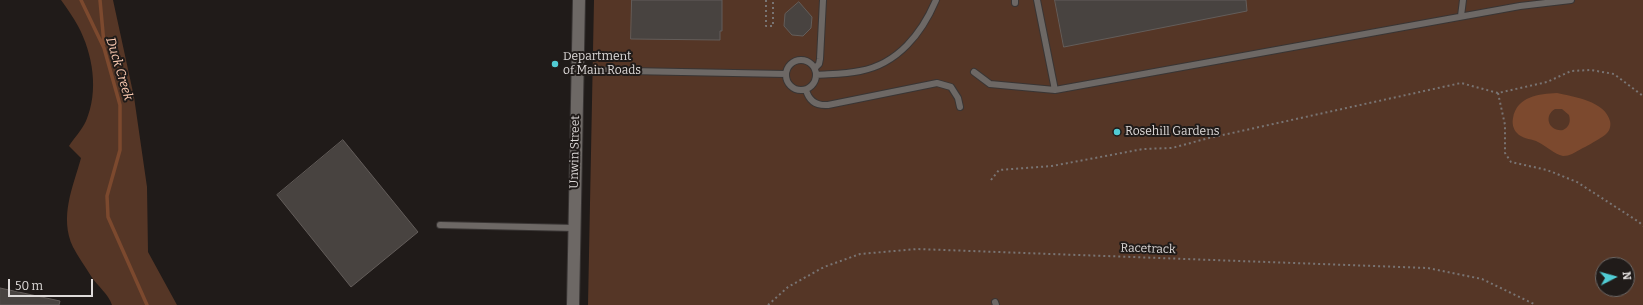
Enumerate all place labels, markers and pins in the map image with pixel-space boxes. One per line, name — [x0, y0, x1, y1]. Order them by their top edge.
place label: Department of Main Roads — [563, 50, 641, 78]
marker: Department of Main Roads — [550, 59, 560, 69]
place label: Rosehill Gardens — [1125, 125, 1219, 139]
marker: Rosehill Gardens — [1112, 127, 1122, 137]

